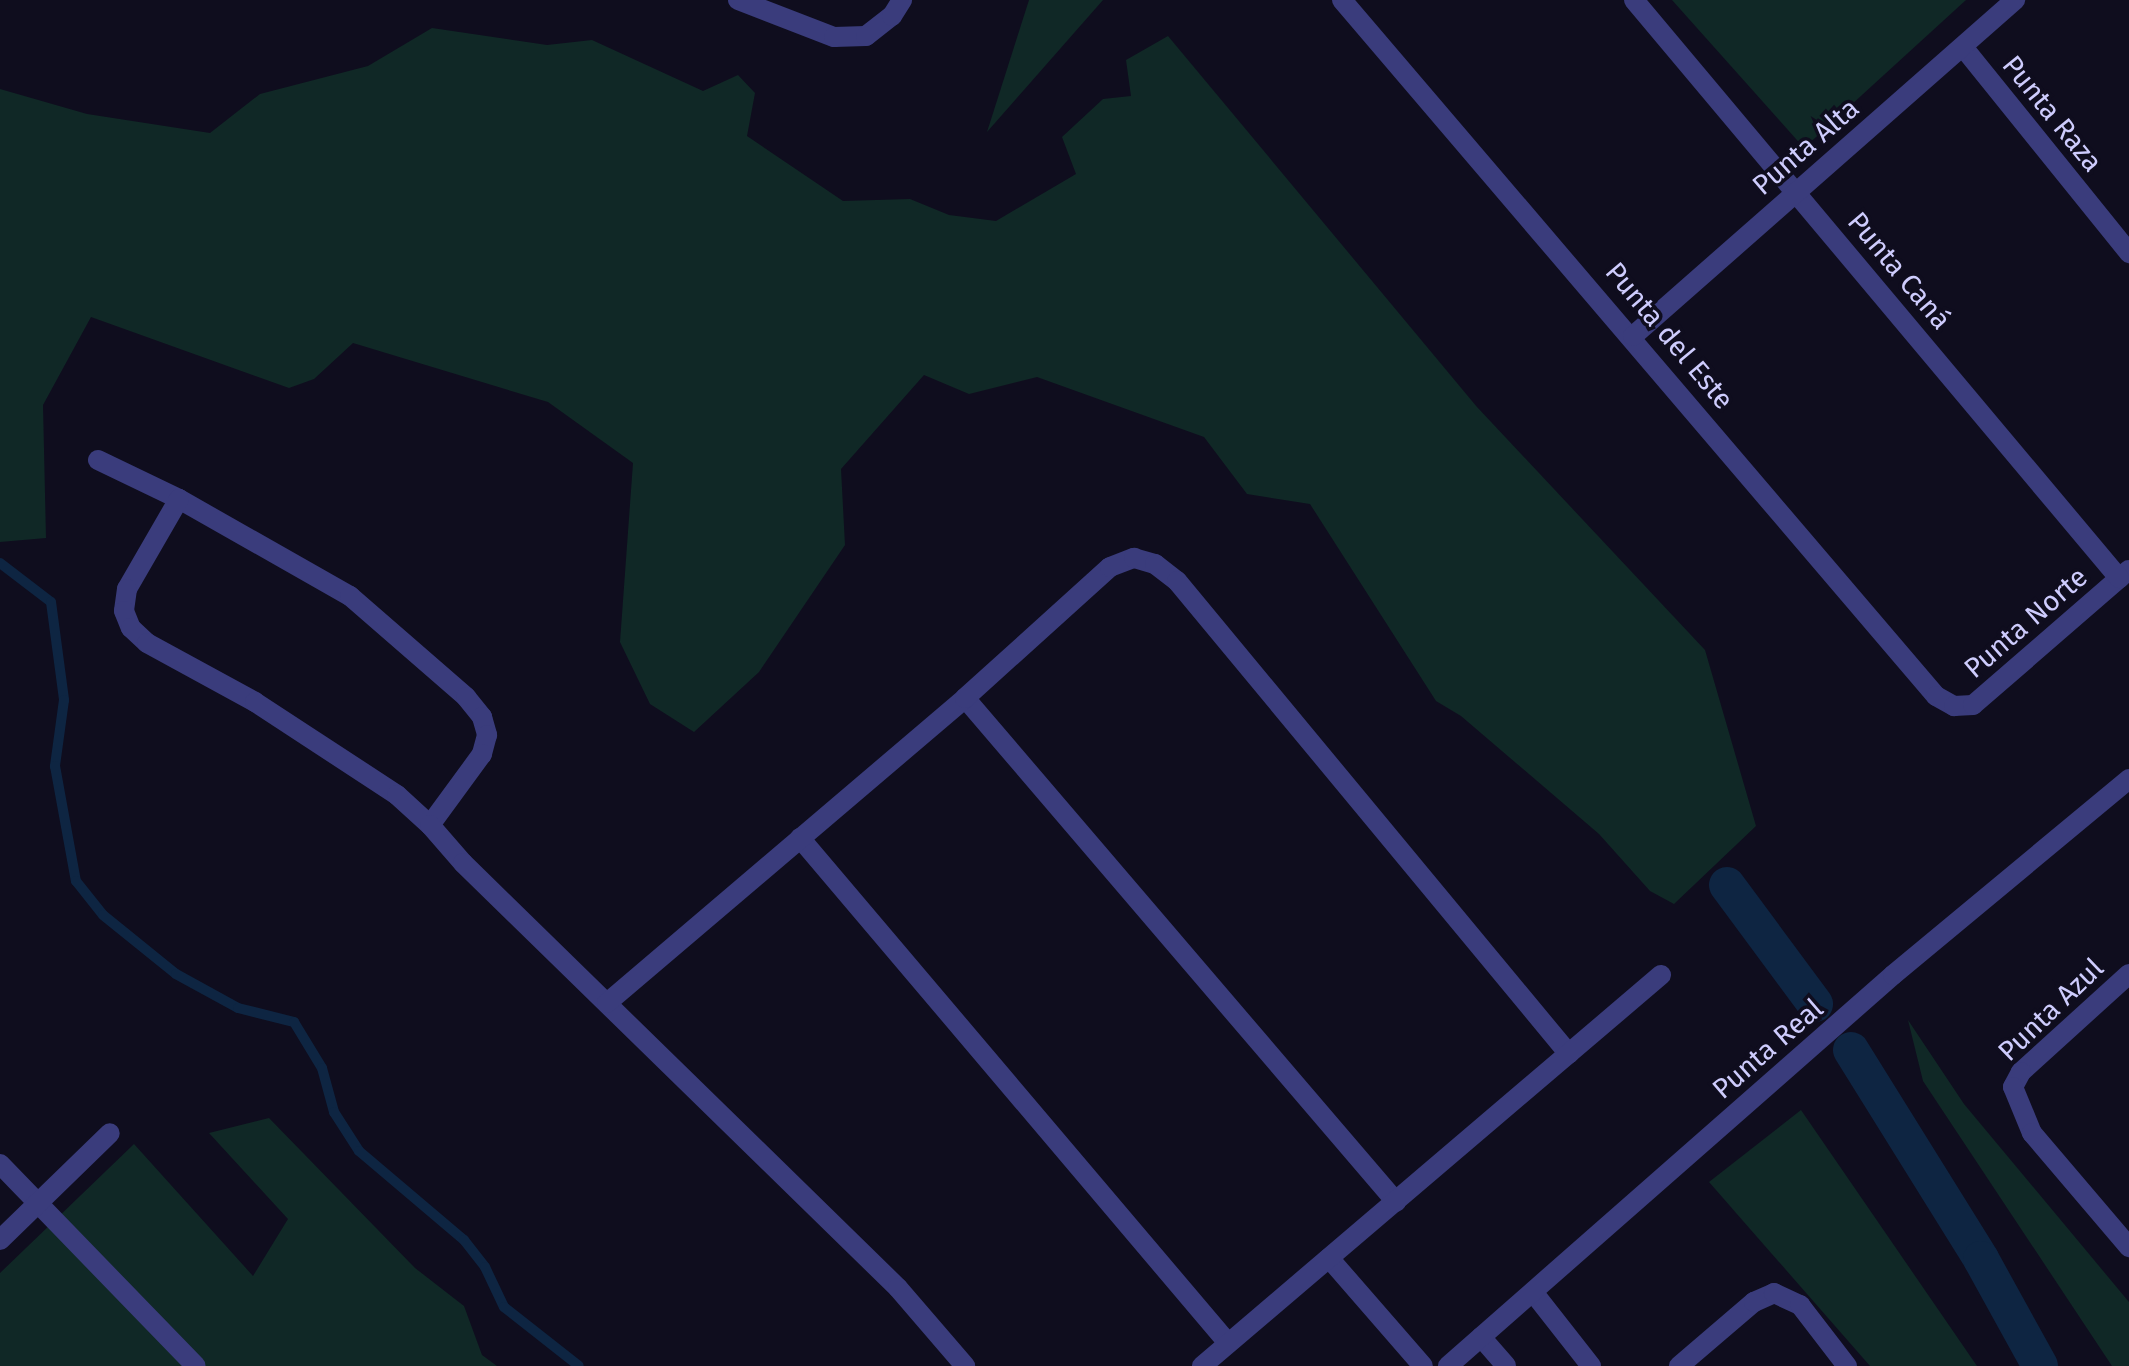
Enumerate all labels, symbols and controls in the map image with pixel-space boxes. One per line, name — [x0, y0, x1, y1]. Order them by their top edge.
street label: Punta Raza — [1995, 49, 2109, 179]
street label: Punta Alta — [1746, 92, 1866, 202]
street label: Punta Caná — [1840, 205, 1958, 337]
street label: Punta del Este — [1598, 256, 1740, 416]
street label: Punta Norte — [1958, 560, 2094, 686]
street label: Punta Azul — [1991, 952, 2111, 1068]
street label: Punta Real — [1706, 992, 1830, 1106]

